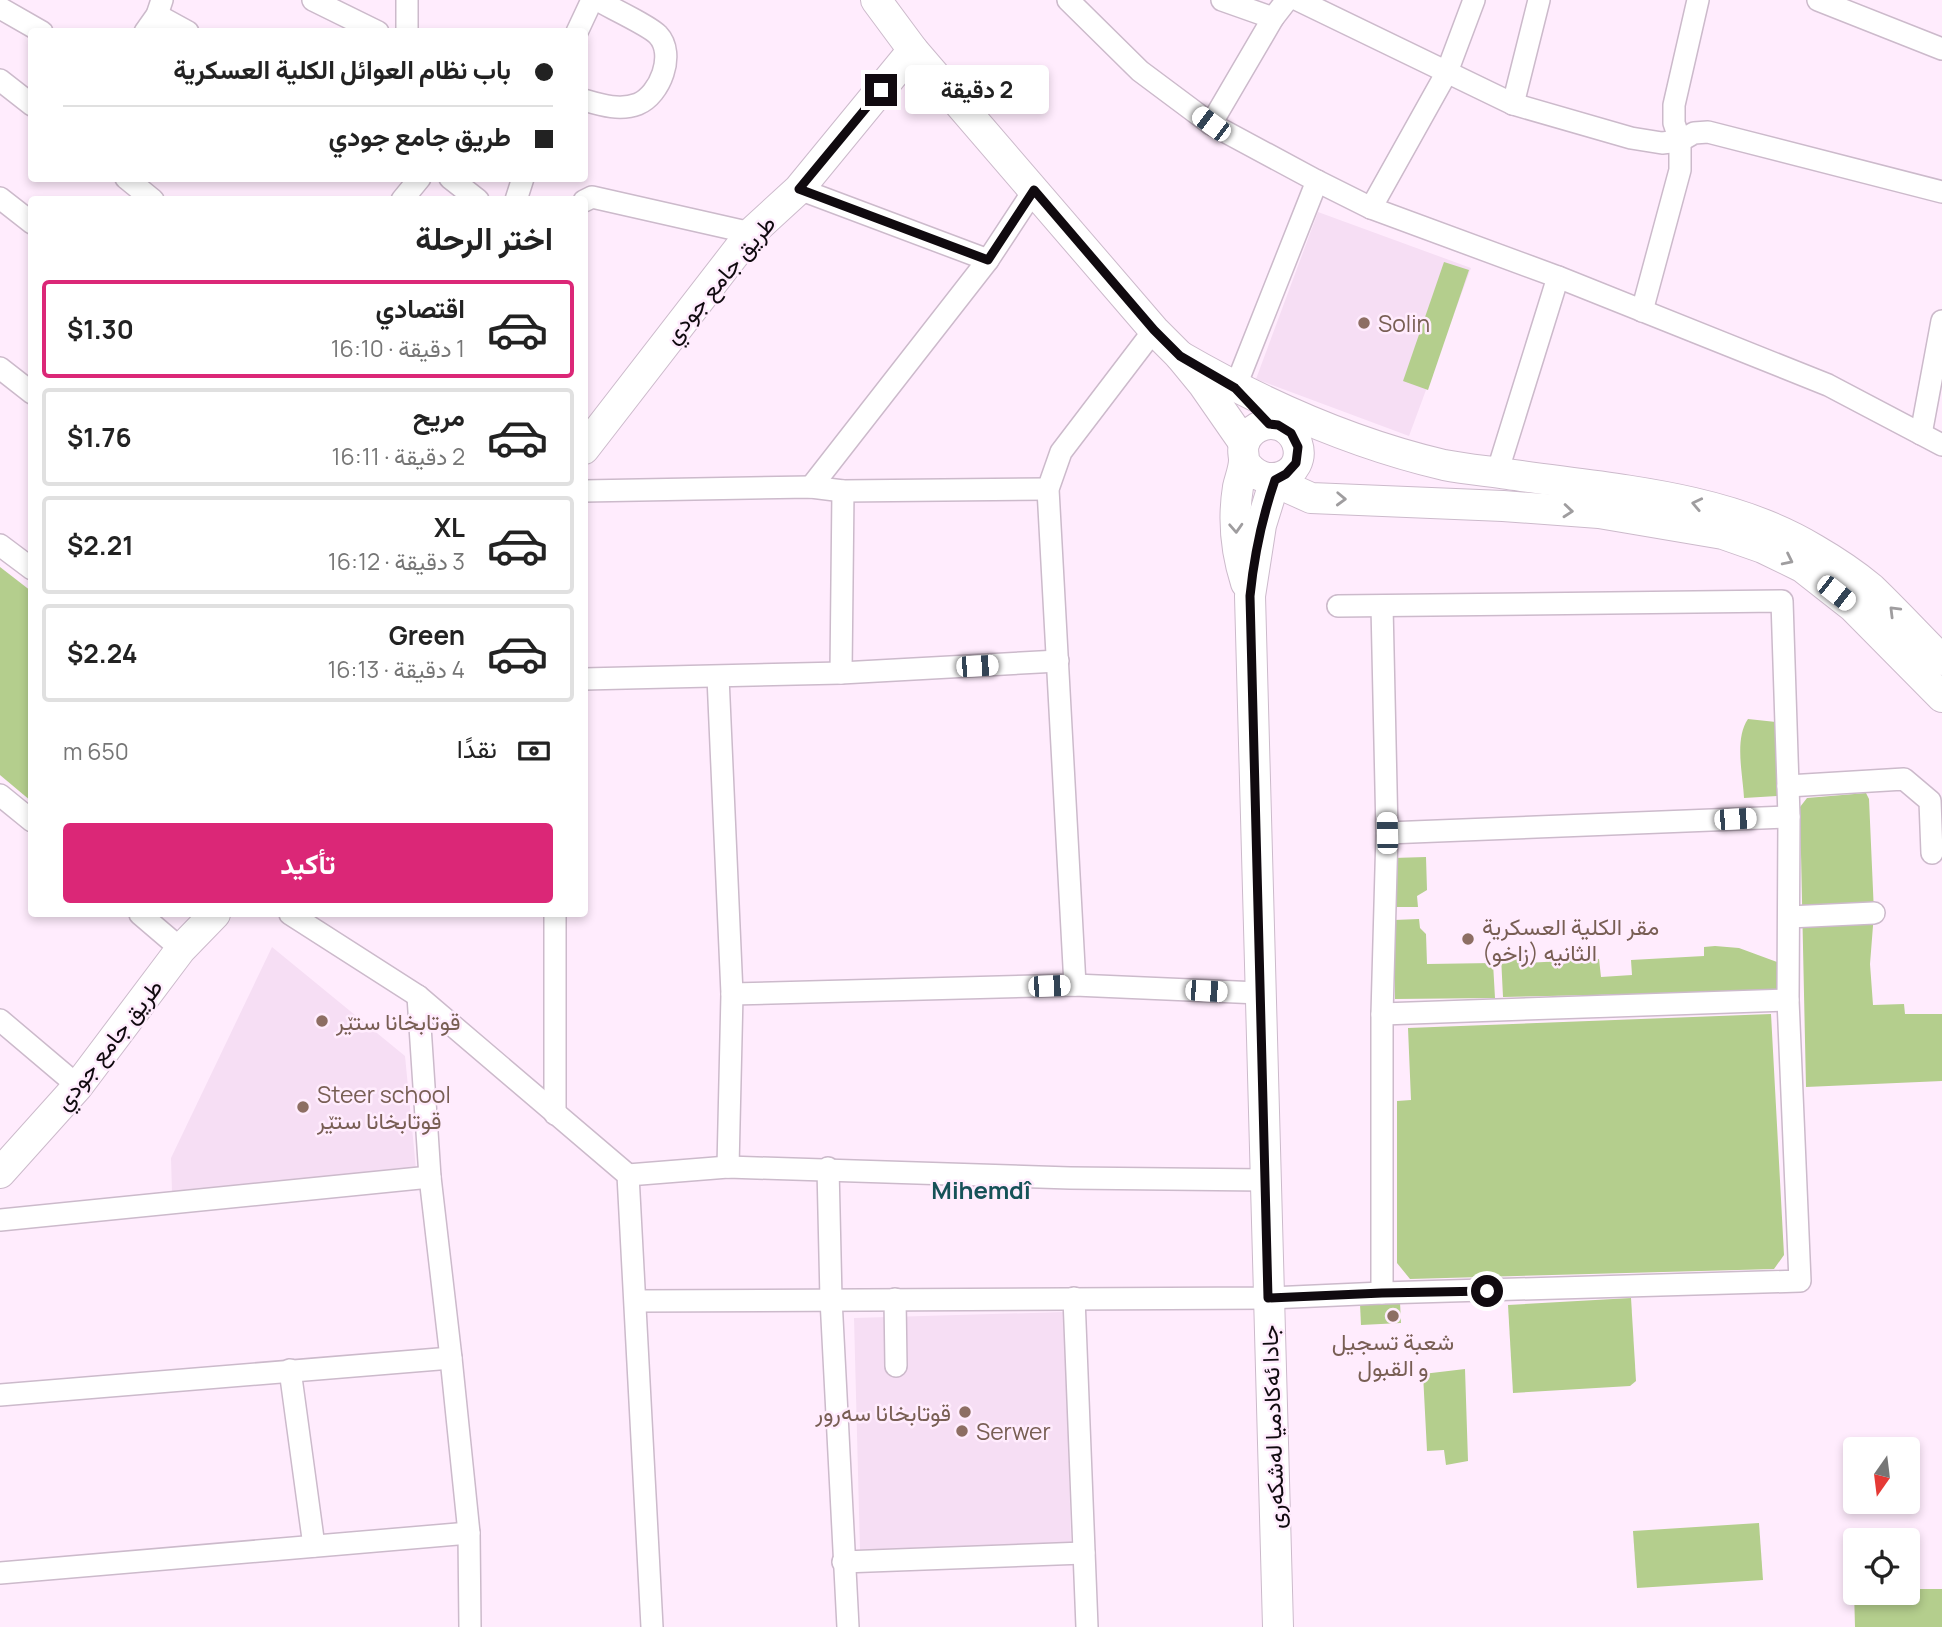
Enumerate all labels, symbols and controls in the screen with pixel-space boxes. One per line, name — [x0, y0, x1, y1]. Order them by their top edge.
text: باب نظام العوائل الكلية العسكرية — [173, 51, 511, 87]
callout: 2 دقيقة — [906, 66, 1049, 114]
text: 2 دقيقة — [941, 73, 1013, 105]
route end — [865, 74, 897, 106]
car — [1188, 103, 1235, 145]
text: طريق جامع جودي — [328, 118, 511, 154]
street label: طريق جامع جودي — [656, 208, 785, 353]
text: اختر الرحلة — [415, 216, 553, 260]
text: اقتصادي — [376, 290, 465, 326]
icon: car — [486, 298, 549, 361]
place label: Solin — [1378, 307, 1430, 339]
text: $1.30 — [67, 311, 134, 347]
marker: Solin — [1356, 315, 1372, 331]
text: 1 دقيقة · 16:10 — [331, 332, 465, 364]
text: مريح — [413, 398, 465, 434]
icon: car — [486, 406, 549, 469]
text: $1.76 — [67, 419, 132, 455]
text: 2 دقيقة · 16:11 — [332, 440, 465, 472]
one-way arrow — [1335, 492, 1346, 507]
one-way arrow — [1691, 498, 1703, 513]
one-way arrow — [1563, 503, 1574, 518]
text: XL — [434, 509, 465, 545]
icon: car — [486, 514, 549, 577]
one-way arrow — [1228, 523, 1243, 534]
text: $2.21 — [67, 527, 134, 563]
text: 3 دقيقة · 16:12 — [328, 545, 465, 577]
one-way arrow — [1781, 552, 1793, 566]
car — [1813, 572, 1860, 614]
one-way arrow — [1889, 607, 1902, 620]
text: Green — [389, 617, 465, 653]
icon: car — [486, 622, 549, 685]
text: $2.24 — [67, 635, 138, 671]
text: 4 دقيقة · 16:13 — [327, 653, 465, 685]
car — [956, 654, 999, 678]
text: نقدًا — [457, 730, 497, 766]
icon: cash — [515, 732, 553, 770]
text: 650 m — [63, 735, 129, 767]
car — [1714, 807, 1757, 831]
car — [1377, 812, 1398, 854]
button: تأكيد — [63, 823, 553, 903]
place label: مقر الكلية العسكرية الثانيه (زاخو) — [1482, 910, 1659, 968]
marker: مقر الكلية العسكرية الثانيه (زاخو) — [1460, 931, 1476, 947]
street label: طريق جامع جودي — [47, 972, 173, 1119]
car — [1028, 975, 1071, 997]
car — [1185, 979, 1228, 1003]
place label: قوتابخانا ستێر — [335, 1005, 460, 1037]
marker: قوتابخانا ستێر — [314, 1013, 330, 1029]
place label: Steer school قوتابخانا ستێر — [316, 1078, 451, 1136]
marker: Steer school قوتابخانا ستێر — [295, 1099, 311, 1115]
district label: Mihemdî — [931, 1173, 1033, 1206]
route start — [1471, 1275, 1503, 1307]
marker: شعبة تسجيل و القبول — [1385, 1308, 1401, 1324]
street label: جادا ئه‌كادميا له‌شكه‌رى — [1252, 1324, 1292, 1530]
place label: شعبة تسجيل و القبول — [1332, 1325, 1454, 1383]
place label: قوتابخانا سه‌رور — [814, 1396, 951, 1428]
marker: قوتابخانا سه‌رور — [957, 1404, 973, 1420]
place label: Serwer — [976, 1415, 1051, 1447]
marker: Serwer — [954, 1423, 970, 1439]
north arrow — [1843, 1437, 1920, 1514]
map controls — [1843, 1437, 1920, 1605]
button: locate — [1843, 1528, 1920, 1605]

